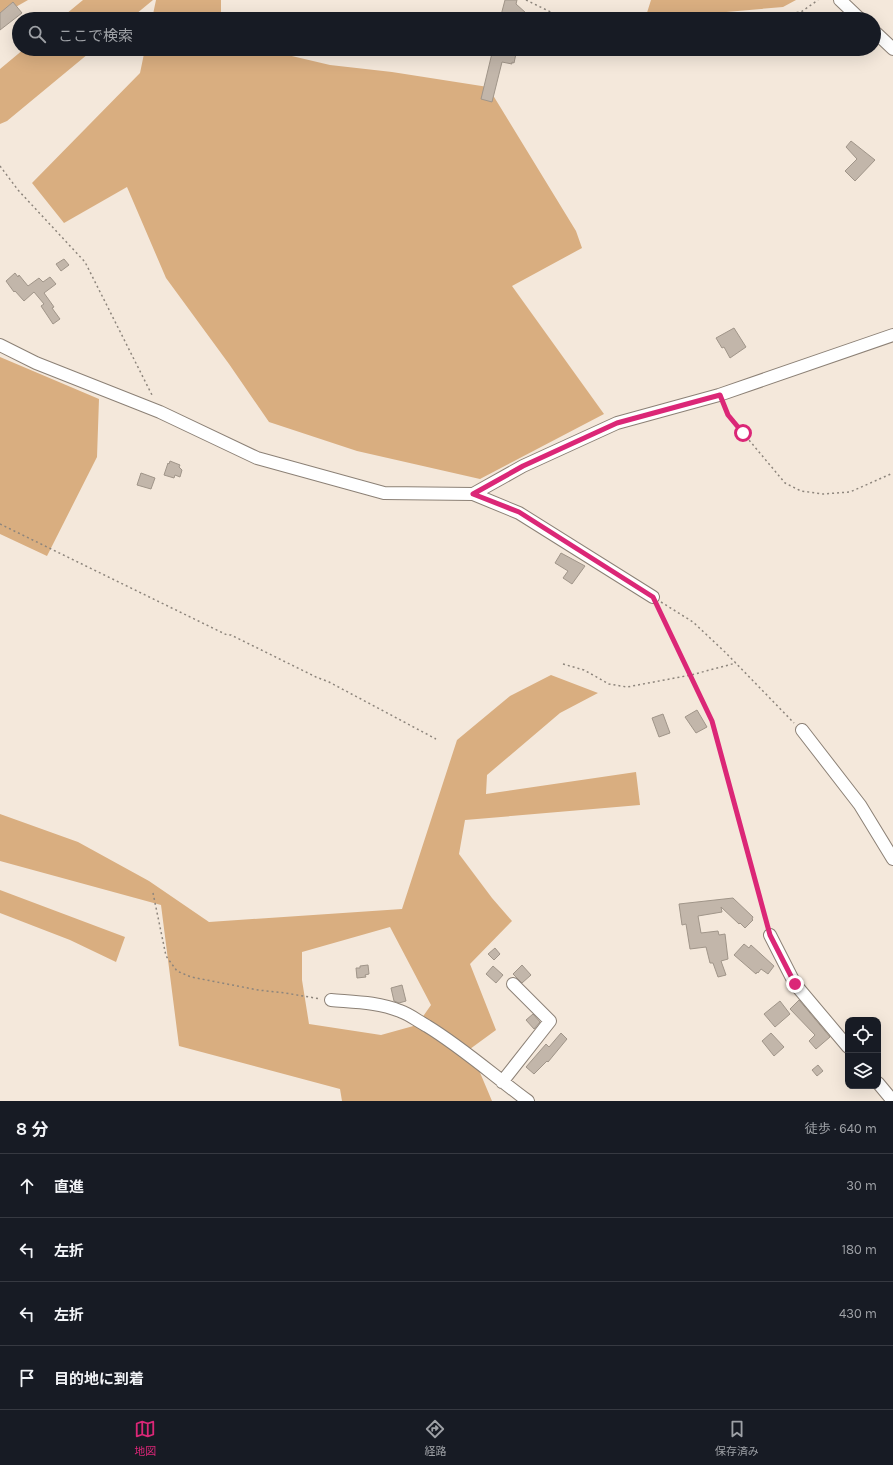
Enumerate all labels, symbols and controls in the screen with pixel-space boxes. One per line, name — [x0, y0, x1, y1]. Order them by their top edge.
search box — [12, 12, 881, 56]
icon: search — [26, 23, 48, 45]
text: ここで検索 — [58, 27, 133, 45]
route start — [734, 424, 752, 442]
route end — [786, 975, 804, 993]
map controls — [845, 1017, 881, 1089]
button: locate — [845, 1017, 881, 1053]
button: layers — [845, 1053, 881, 1089]
text: 8 分 — [16, 1119, 48, 1139]
text: 徒歩 · 640 m — [805, 1121, 877, 1136]
icon: ahead — [16, 1175, 38, 1197]
text: 直進 — [54, 1178, 84, 1196]
text: 30 m — [846, 1178, 877, 1193]
icon: left — [16, 1239, 38, 1261]
text: 左折 — [54, 1242, 84, 1260]
text: 180 m — [842, 1242, 877, 1257]
icon: left — [16, 1303, 38, 1325]
text: 左折 — [54, 1306, 84, 1324]
text: 430 m — [839, 1306, 877, 1321]
icon: arrive — [16, 1367, 38, 1389]
text: 目的地に到着 — [54, 1370, 144, 1388]
tab: 地図 — [134, 1418, 156, 1458]
tab: 経路 — [424, 1418, 446, 1458]
tab: 保存済み — [715, 1418, 759, 1458]

